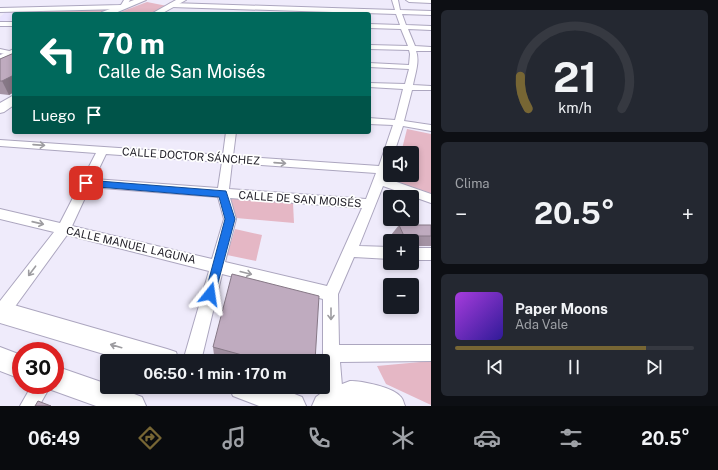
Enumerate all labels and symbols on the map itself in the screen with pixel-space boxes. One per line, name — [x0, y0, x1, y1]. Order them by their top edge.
one-way arrow — [32, 142, 45, 149]
street label: CALLE DOCTOR SÁNCHEZ — [122, 144, 260, 167]
one-way arrow — [273, 159, 286, 167]
pin — [69, 166, 103, 200]
street label: CALLE DE SAN MOISÉS — [238, 188, 362, 209]
one-way arrow — [31, 219, 44, 227]
street label: CALLE MANUEL LAGUNA — [65, 224, 197, 266]
one-way arrow — [28, 266, 36, 277]
one-way arrow — [239, 269, 252, 277]
position arrow — [189, 273, 231, 315]
one-way arrow — [327, 307, 335, 320]
speed limit sign: 30 — [12, 342, 64, 394]
one-way arrow — [110, 342, 123, 349]

